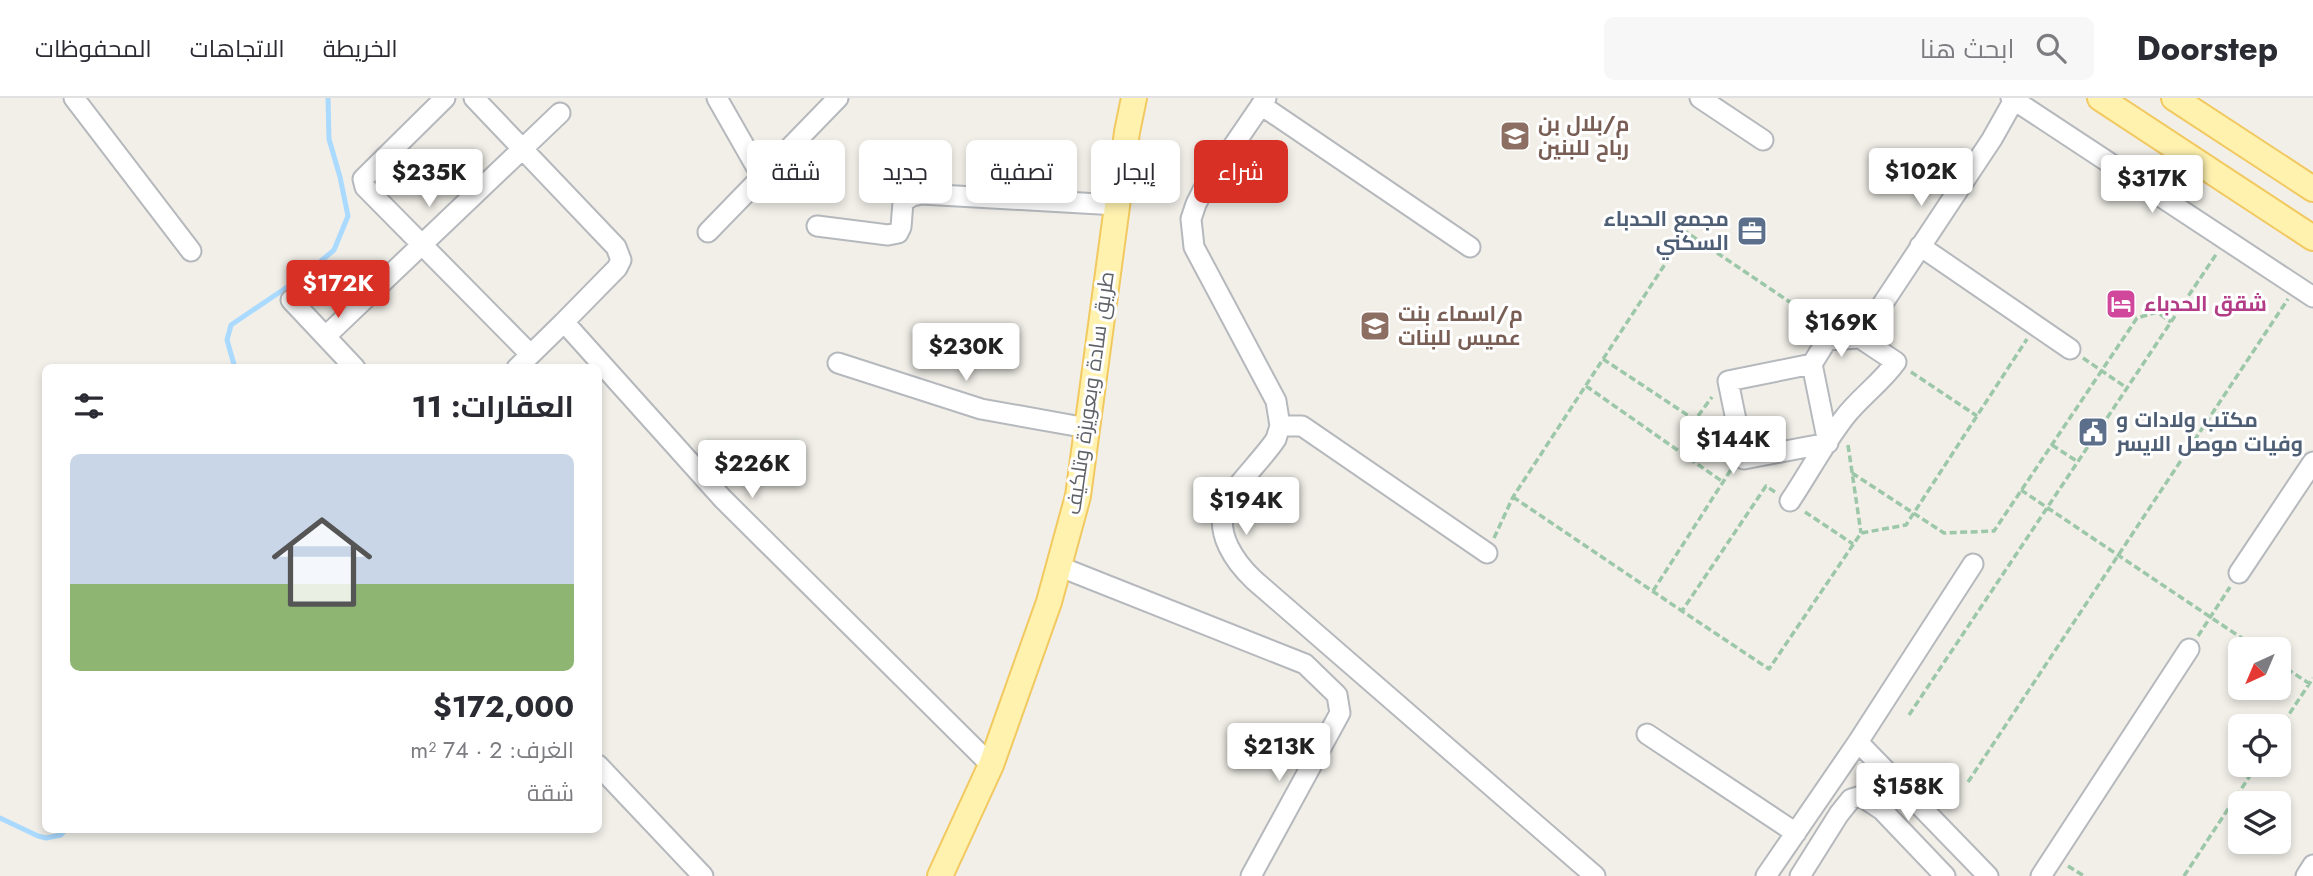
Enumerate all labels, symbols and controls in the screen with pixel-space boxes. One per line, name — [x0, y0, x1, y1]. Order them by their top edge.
search box — [1604, 17, 2094, 80]
text: Doorstep — [2136, 25, 2278, 72]
icon: search — [2032, 29, 2070, 67]
text: ابحث هنا — [1920, 30, 2014, 68]
text: المحفوظات — [35, 31, 152, 66]
text: الاتجاهات — [190, 31, 285, 66]
text: الخريطة — [323, 31, 398, 66]
place label: م/بلال بن رباح للبنين — [1538, 109, 1629, 163]
school or university icon: م/بلال بن رباح للبنين — [1498, 119, 1532, 153]
chip: شقة — [747, 140, 845, 203]
chip: جديد — [859, 140, 952, 203]
chip: تصفية — [966, 140, 1077, 203]
chip: إيجار — [1091, 140, 1180, 203]
chip: شراء — [1194, 140, 1288, 203]
pin: $102K — [1872, 148, 1970, 208]
pin: $235K — [380, 150, 478, 209]
text: $102K — [1885, 154, 1957, 188]
text: $235K — [392, 155, 466, 189]
pin: $317K — [2103, 156, 2201, 215]
text: $317K — [2117, 161, 2187, 195]
place label: مجمع الحدباء السكني — [1604, 204, 1729, 260]
office icon: مجمع الحدباء السكني — [1735, 214, 1769, 248]
pin: $172K — [289, 260, 387, 320]
text: $172K — [302, 266, 374, 300]
street label: طريق سادة وبعويزة وتلكيف — [1058, 269, 1122, 517]
hotel icon: شقق الحدباء — [2104, 287, 2138, 321]
place label: شقق الحدباء — [2144, 289, 2267, 319]
place label: م/اسماء بنت عميس للبنات — [1398, 299, 1523, 353]
pin: $169K — [1792, 300, 1890, 359]
text: $169K — [1805, 305, 1877, 339]
school or university icon: م/اسماء بنت عميس للبنات — [1358, 309, 1392, 343]
pin: $230K — [917, 324, 1015, 383]
text: $230K — [929, 329, 1003, 363]
text: العقارات: 11 — [412, 385, 574, 428]
icon: filters — [70, 387, 108, 425]
place label: مكتب ولادات و وفيات موصل الايسر — [2115, 405, 2303, 459]
public building icon: مكتب ولادات و وفيات موصل الايسر — [2076, 415, 2110, 449]
pin: $144K — [1684, 416, 1782, 476]
text: $144K — [1696, 422, 1770, 456]
pin: $226K — [703, 440, 801, 500]
text: $226K — [714, 446, 790, 480]
pin: $194K — [1197, 478, 1295, 537]
text: $194K — [1209, 483, 1283, 517]
icon: home — [259, 499, 385, 625]
north arrow — [2228, 637, 2291, 700]
map controls — [2228, 637, 2291, 854]
text: $172,000 — [433, 685, 574, 728]
button: locate — [2228, 714, 2291, 777]
pin: $213K — [1230, 724, 1328, 783]
text: $213K — [1243, 729, 1315, 763]
text: الغرف: 2 · 74 m² — [410, 733, 574, 767]
pin: $158K — [1859, 764, 1957, 823]
text: $158K — [1872, 769, 1944, 803]
text: شقة — [527, 776, 574, 810]
button: layers — [2228, 791, 2291, 854]

